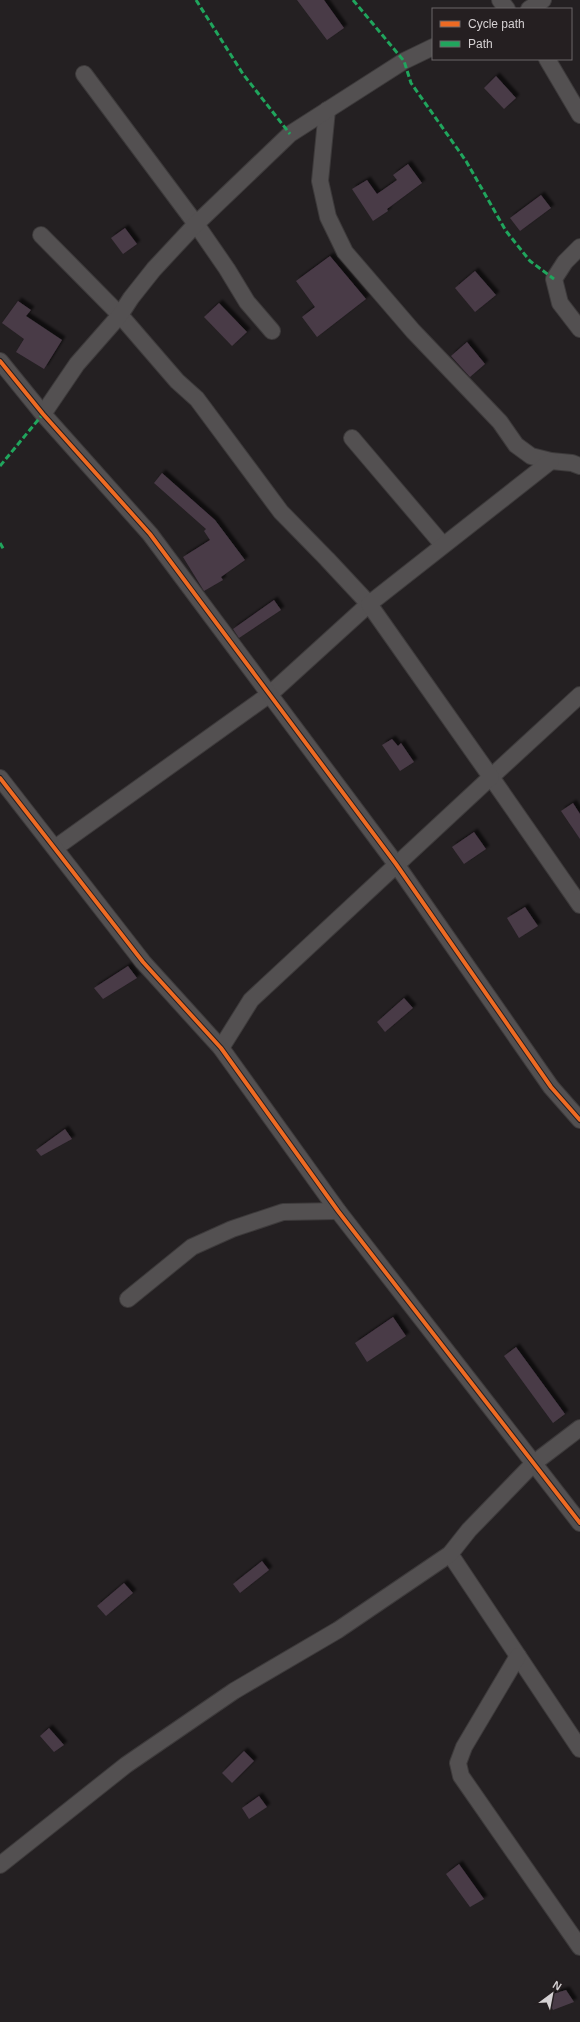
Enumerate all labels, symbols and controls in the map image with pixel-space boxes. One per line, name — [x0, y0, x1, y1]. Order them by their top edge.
legend — [432, 8, 572, 60]
text: Cycle path — [468, 17, 525, 31]
text: Path — [468, 37, 493, 51]
north arrow — [532, 1974, 572, 2014]
text: N — [551, 1978, 564, 1993]

